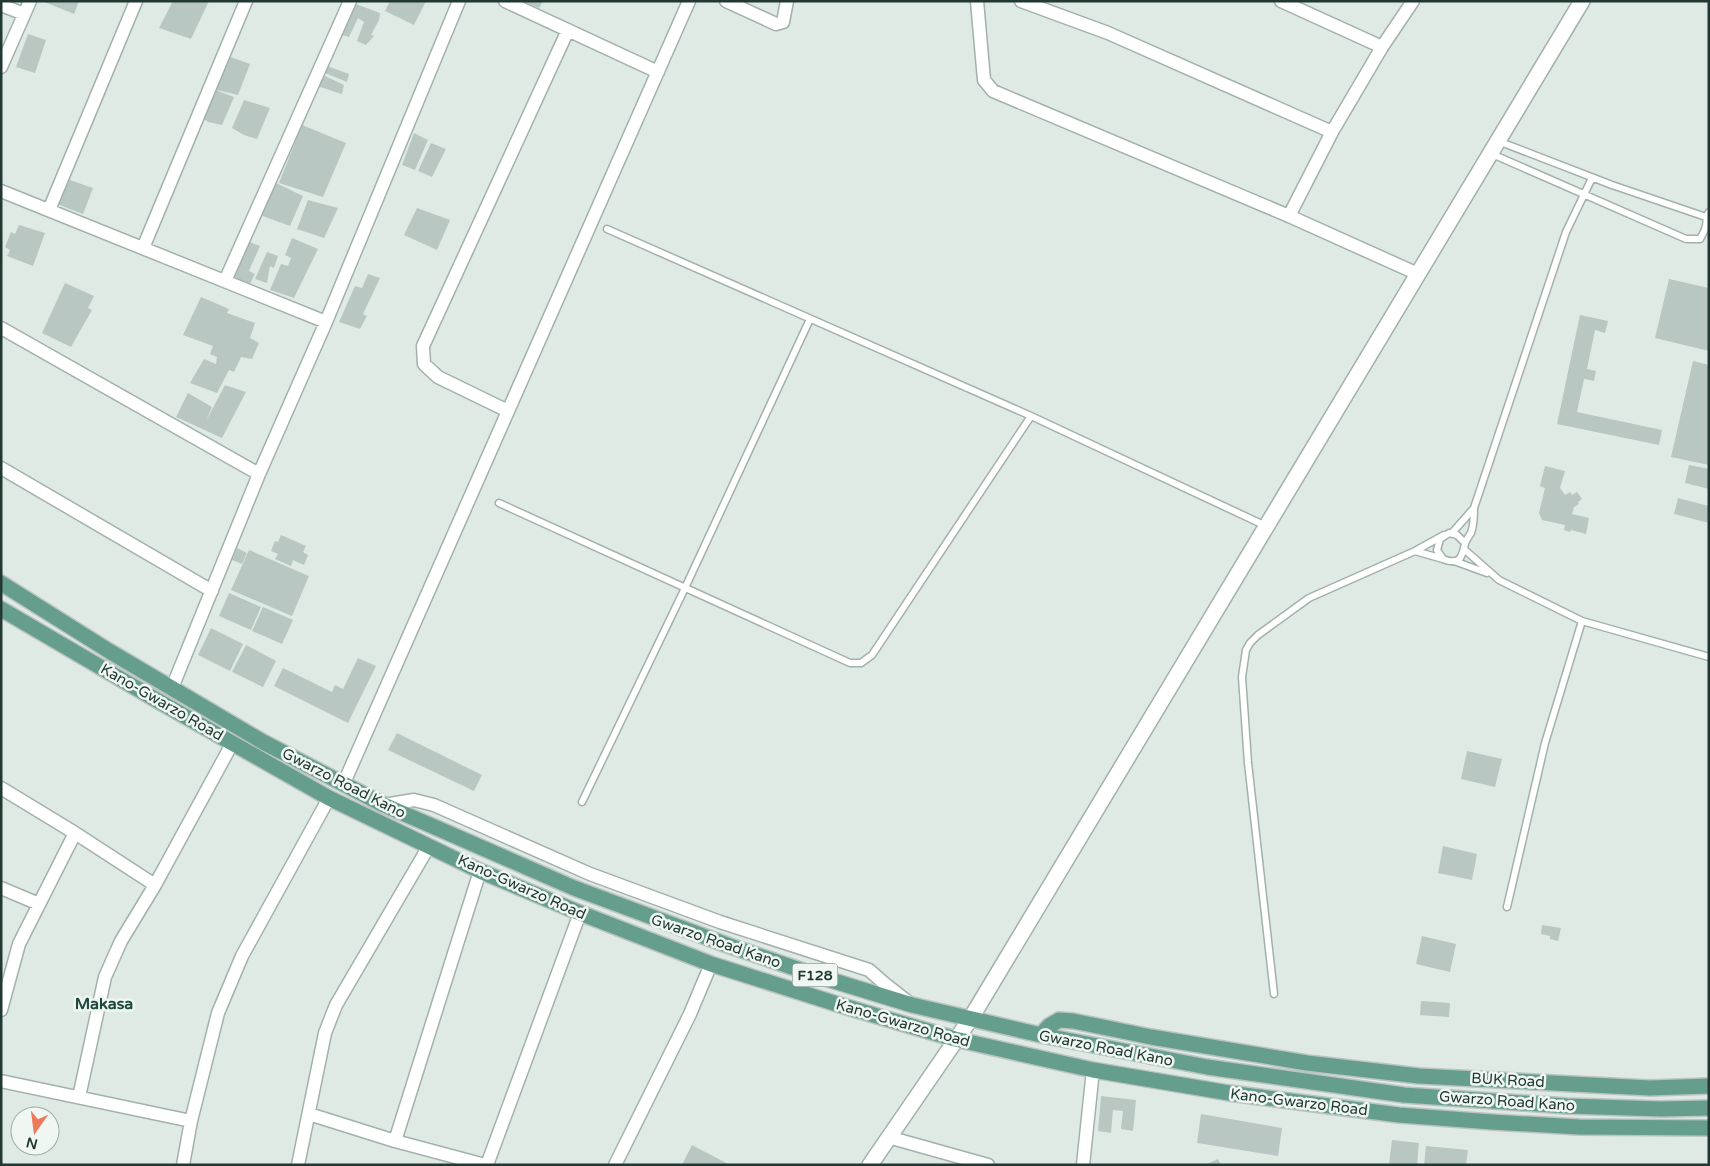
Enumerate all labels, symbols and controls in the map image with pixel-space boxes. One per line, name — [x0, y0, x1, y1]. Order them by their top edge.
street label: Kano-Gwarzo Road — [98, 660, 226, 744]
street label: Gwarzo Road Kano — [279, 744, 409, 822]
street label: Kano-Gwarzo Road — [455, 851, 589, 923]
street label: Gwarzo Road Kano — [649, 910, 783, 972]
road number: F128 — [792, 964, 838, 986]
district label: Makasa — [75, 994, 133, 1014]
street label: Kano-Gwarzo Road — [834, 995, 972, 1051]
street label: Gwarzo Road Kano — [1037, 1026, 1175, 1070]
street label: BUK Road — [1471, 1069, 1545, 1091]
street label: Kano-Gwarzo Road — [1229, 1085, 1369, 1119]
street label: Gwarzo Road Kano — [1438, 1087, 1576, 1115]
north arrow — [10, 1106, 60, 1156]
text: N — [24, 1134, 39, 1153]

